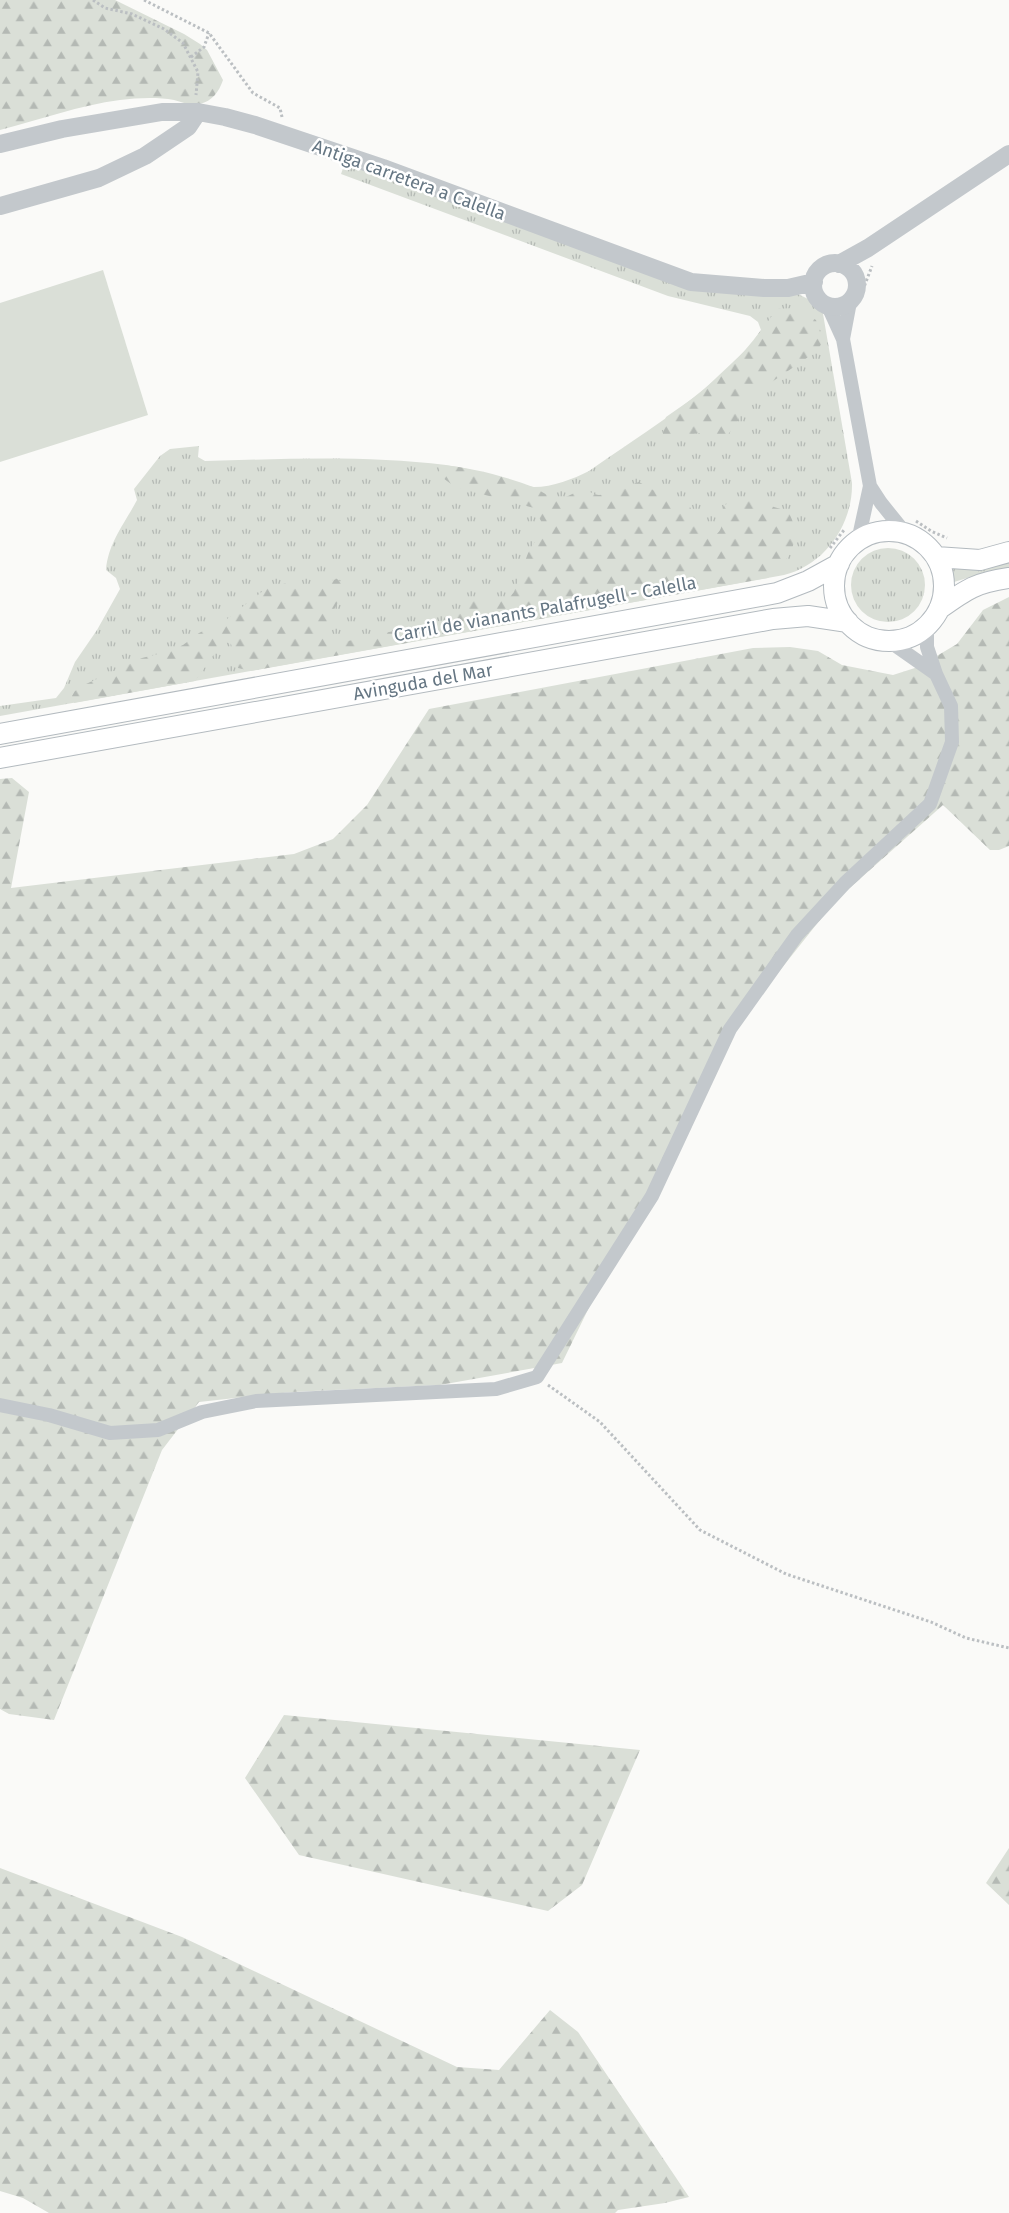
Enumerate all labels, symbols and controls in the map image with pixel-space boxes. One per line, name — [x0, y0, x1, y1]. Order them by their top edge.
street label: Antiga carretera a Calella — [310, 135, 508, 225]
street label: Carril de vianants Palafrugell - Calella — [392, 572, 698, 646]
street label: Avinguda del Mar — [352, 659, 494, 705]

